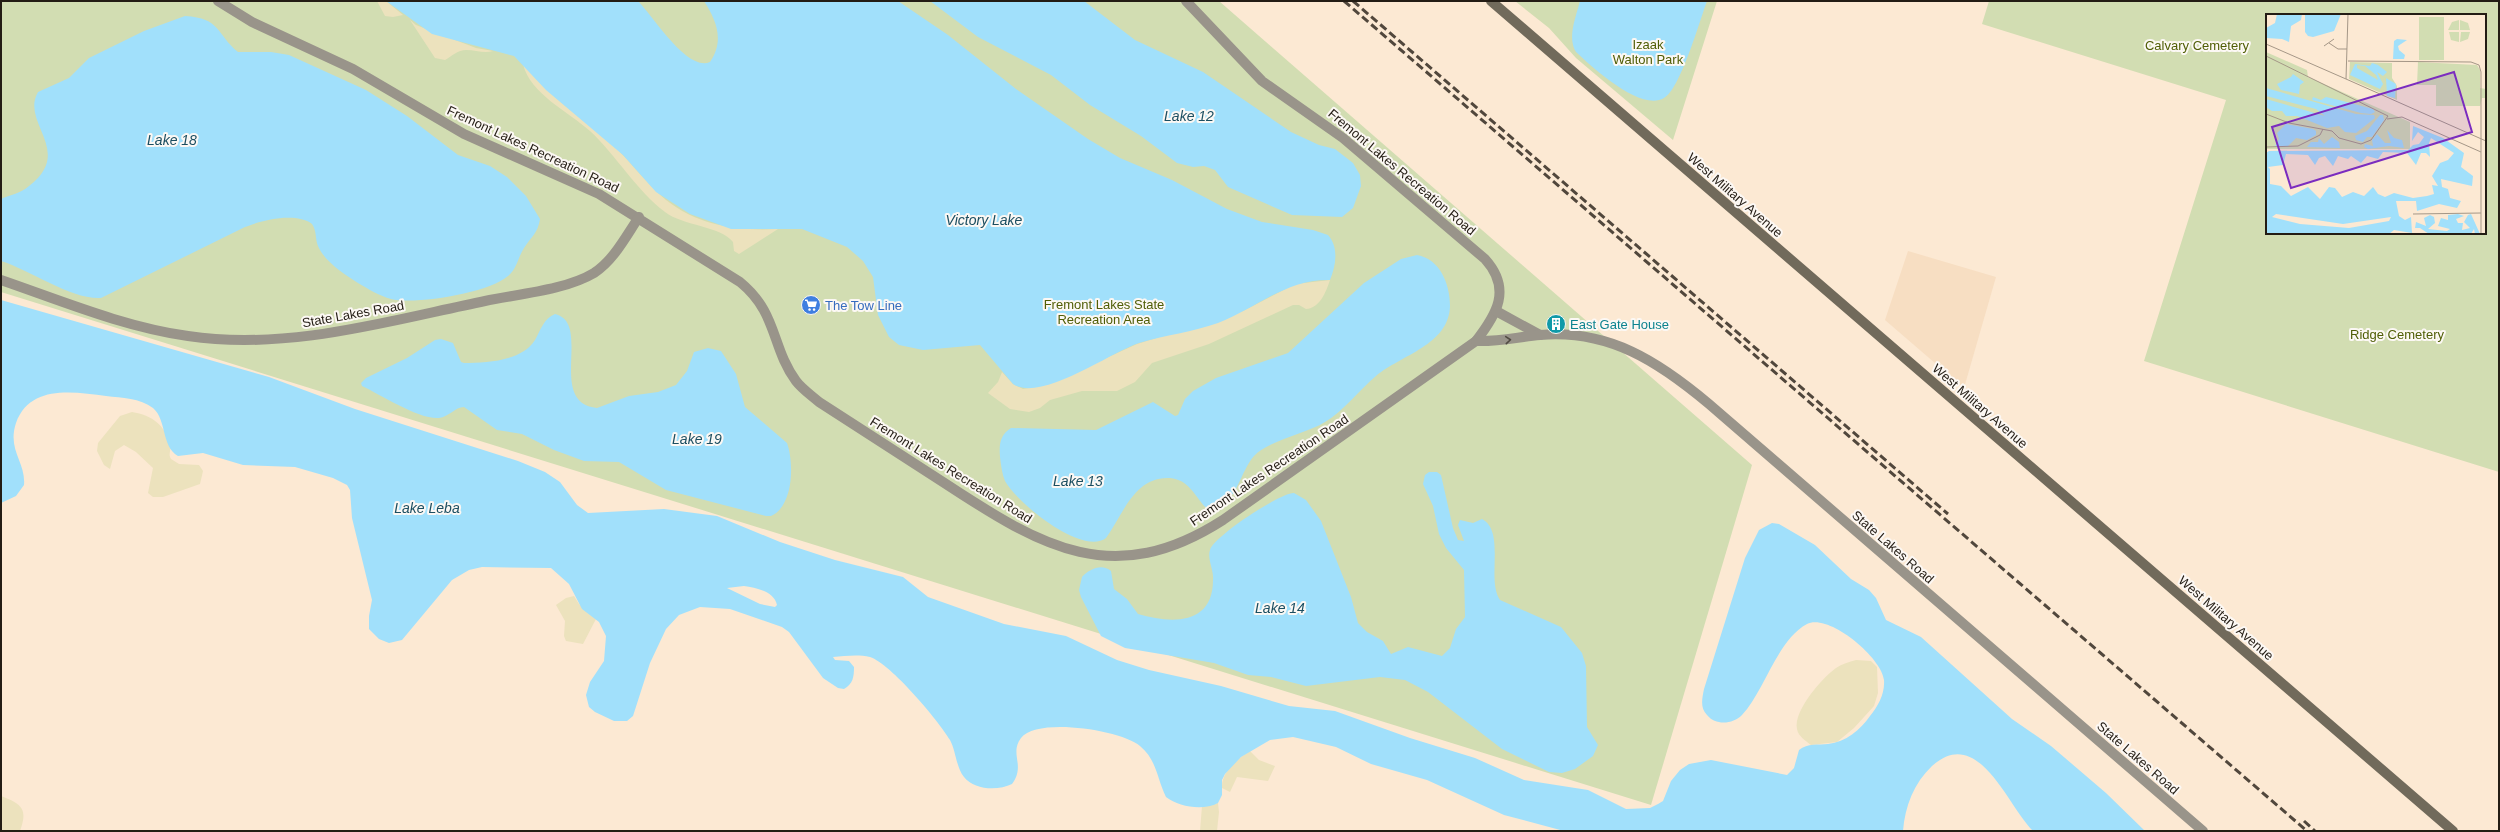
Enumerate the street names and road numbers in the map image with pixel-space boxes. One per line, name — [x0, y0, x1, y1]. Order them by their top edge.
street label: Fremont Lakes Recreation Road — [445, 103, 621, 195]
street label: Fremont Lakes Recreation Road — [1325, 106, 1479, 238]
street label: West Military Avenue — [1684, 150, 1786, 240]
street label: State Lakes Road — [301, 298, 405, 330]
street label: West Military Avenue — [1929, 361, 2031, 451]
street label: Fremont Lakes Recreation Road — [1187, 411, 1351, 529]
street label: Fremont Lakes Recreation Road — [867, 414, 1035, 526]
street label: State Lakes Road — [1849, 507, 1937, 587]
street label: West Military Avenue — [2175, 573, 2277, 663]
street label: State Lakes Road — [2094, 718, 2182, 798]

